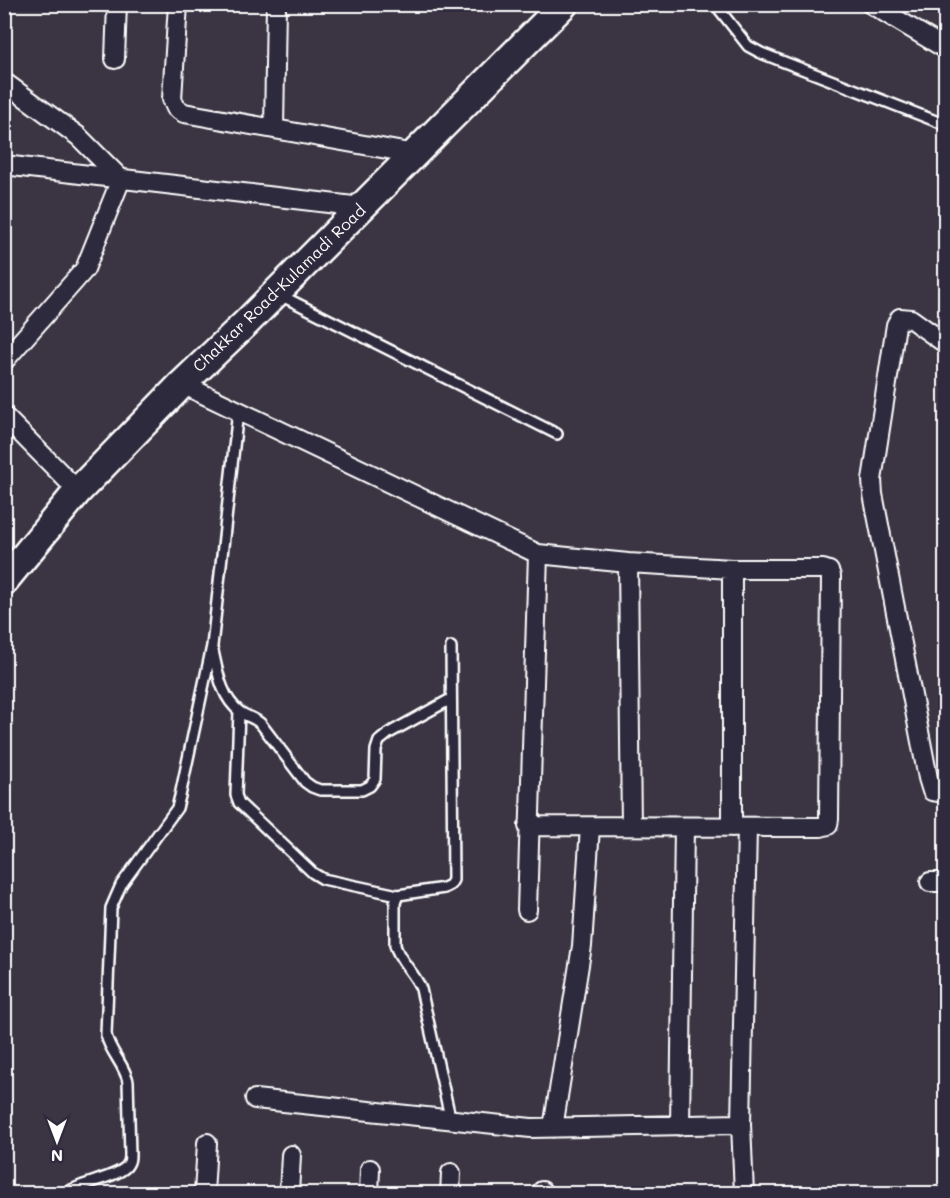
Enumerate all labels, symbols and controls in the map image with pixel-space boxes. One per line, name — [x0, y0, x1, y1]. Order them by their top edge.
street label: Chakkar Road-Kulamadi Road — [188, 199, 370, 376]
north arrow — [27, 1111, 87, 1171]
text: N — [51, 1146, 63, 1167]

